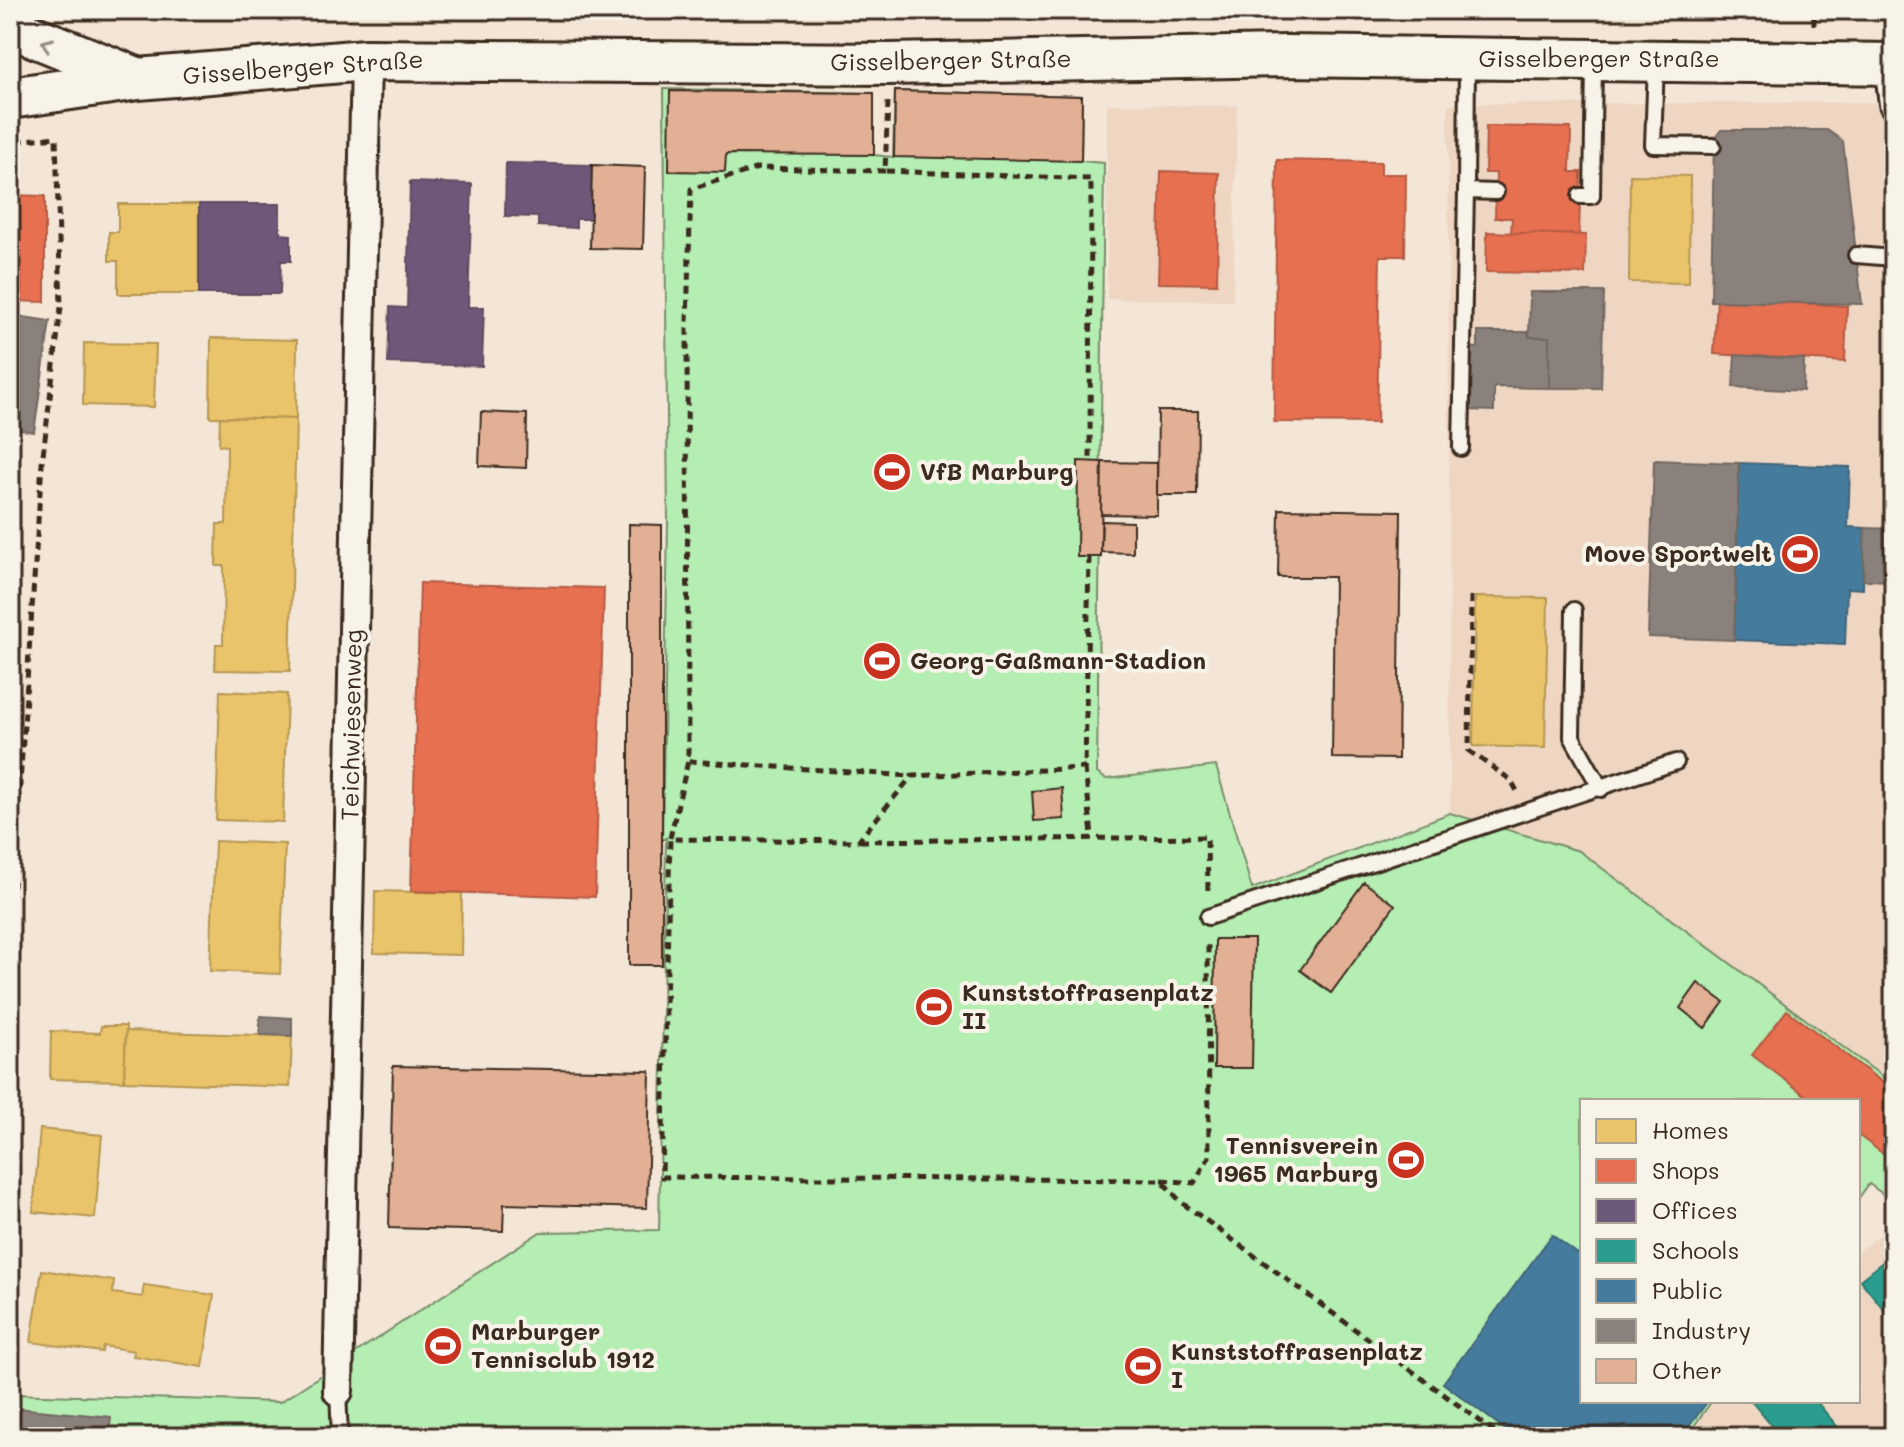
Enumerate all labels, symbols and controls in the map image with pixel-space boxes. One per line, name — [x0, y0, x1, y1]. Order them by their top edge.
one-way arrow — [41, 37, 55, 54]
street label: Gisselberger Straße — [830, 42, 1072, 77]
street label: Gisselberger Straße — [1478, 42, 1720, 73]
street label: Gisselberger Straße — [182, 43, 424, 90]
sports icon: VfB Marburg — [871, 451, 913, 493]
place label: VfB Marburg — [920, 455, 1073, 486]
sports icon: Move Sportwelt — [1779, 533, 1821, 575]
place label: Move Sportwelt — [1584, 537, 1772, 568]
street label: Teichwiesenweg — [333, 629, 368, 821]
sports icon: Georg-Gaßmann-Stadion — [861, 640, 903, 682]
place label: Georg-Gaßmann-Stadion — [910, 644, 1206, 675]
place label: Kunststoffrasenplatz II — [962, 976, 1214, 1035]
sports icon: Kunststoffrasenplatz II — [913, 986, 955, 1028]
legend — [1580, 1099, 1860, 1403]
text: Homes — [1652, 1114, 1729, 1145]
place label: Tennisverein 1965 Marburg — [1213, 1129, 1378, 1188]
sports icon: Tennisverein 1965 Marburg — [1385, 1139, 1427, 1181]
text: Shops — [1652, 1154, 1720, 1185]
text: Offices — [1652, 1194, 1738, 1225]
text: Schools — [1652, 1234, 1739, 1265]
text: Public — [1652, 1274, 1723, 1305]
text: Industry — [1652, 1314, 1751, 1345]
place label: Marburger Tennisclub 1912 — [471, 1315, 655, 1374]
sports icon: Marburger Tennisclub 1912 — [422, 1325, 464, 1367]
place label: Kunststoffrasenplatz I — [1171, 1335, 1423, 1394]
sports icon: Kunststoffrasenplatz I — [1122, 1345, 1164, 1387]
text: Other — [1652, 1354, 1722, 1385]

